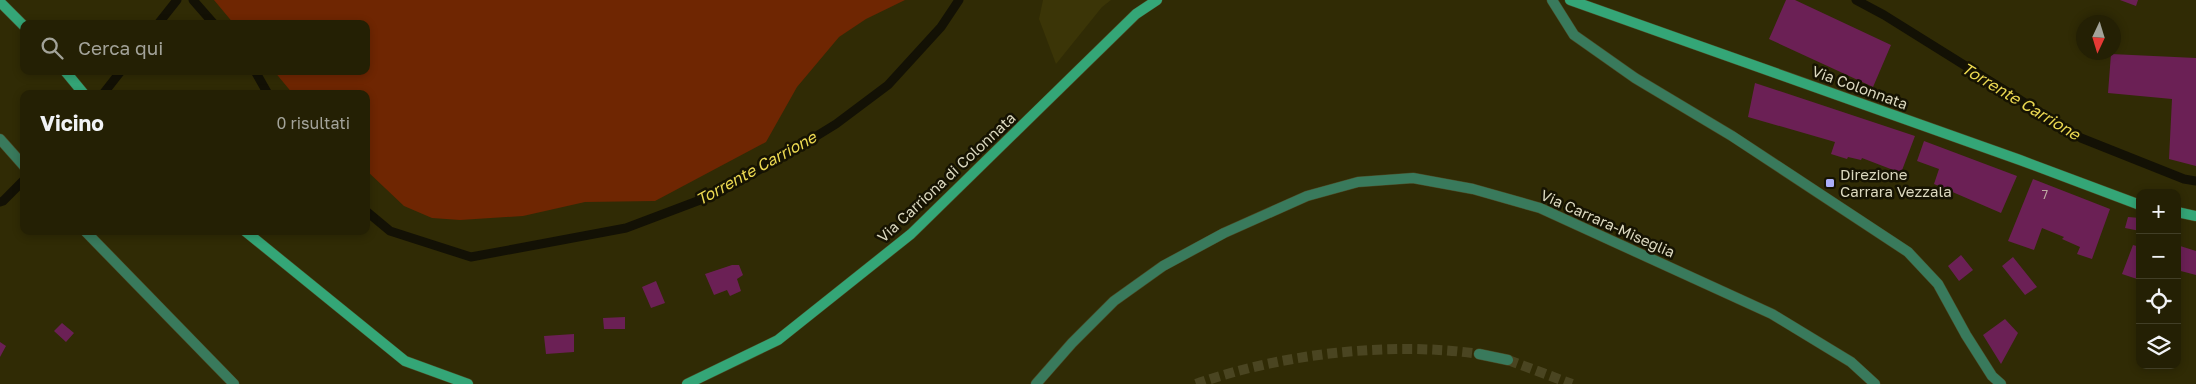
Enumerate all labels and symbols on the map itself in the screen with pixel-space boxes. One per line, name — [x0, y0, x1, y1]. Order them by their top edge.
north arrow — [2076, 15, 2121, 60]
water label: Torrente Carrione — [1958, 58, 2085, 145]
street label: Via Colonnata — [1810, 61, 1910, 113]
street label: Via Carriona di Colonnata — [873, 108, 1019, 246]
water label: Torrente Carrione — [692, 126, 821, 209]
place label: Direzione Carrara Vezzala — [1840, 165, 1952, 200]
marker: Direzione Carrara Vezzala — [1824, 177, 1836, 189]
street label: Via Carrara-Miseglia — [1538, 185, 1678, 261]
house number: 7 — [2042, 187, 2048, 202]

